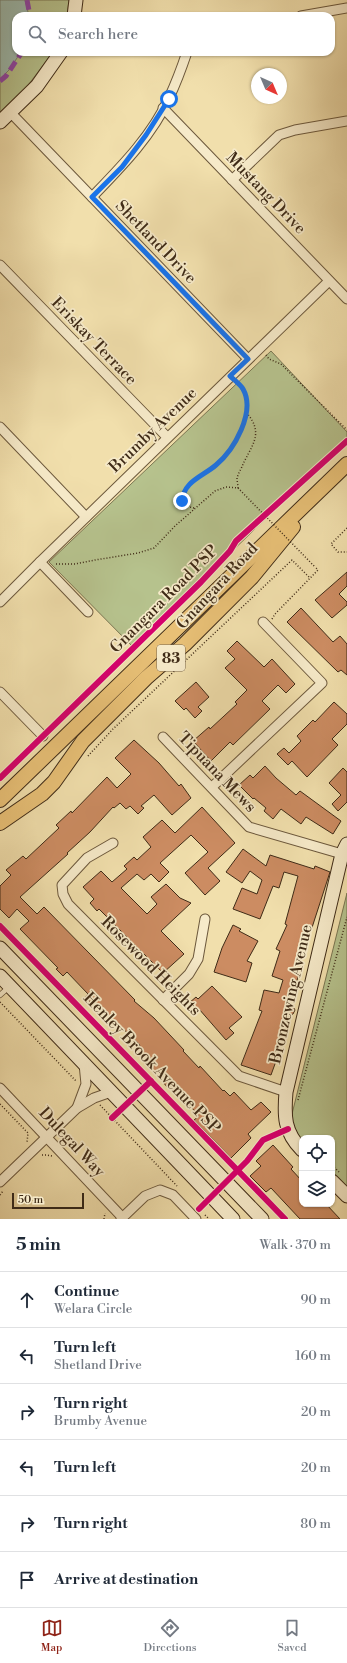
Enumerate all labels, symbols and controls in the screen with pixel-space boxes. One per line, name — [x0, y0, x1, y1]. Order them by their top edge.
search box — [12, 12, 335, 56]
icon: search — [26, 23, 48, 45]
text: Search here — [58, 25, 138, 44]
north arrow — [251, 68, 287, 104]
route start — [160, 90, 178, 108]
street label: Mustang Drive — [222, 148, 310, 238]
street label: Shetland Drive — [111, 196, 201, 288]
street label: Eriskay Terrace — [47, 293, 141, 389]
street label: Brumby Avenue — [104, 383, 201, 478]
route end — [173, 492, 191, 510]
street label: Gnangara Road — [172, 539, 262, 633]
street label: Gnangara Road PSP — [106, 541, 222, 657]
road number: 83 — [157, 645, 185, 671]
street label: Tipuana Mews — [174, 728, 260, 816]
street label: Rosewood Heights — [97, 912, 205, 1020]
street label: Bronzewing Avenue — [265, 922, 317, 1067]
street label: Henley Brook Avenue PSP — [79, 988, 225, 1138]
street label: Dulegal Way — [35, 1103, 109, 1181]
map controls — [299, 1135, 335, 1207]
button: locate — [299, 1135, 335, 1171]
button: layers — [299, 1171, 335, 1207]
scale bar — [12, 1191, 84, 1210]
text: 50 m — [18, 1193, 43, 1207]
text: 5 min — [16, 1234, 61, 1256]
text: Walk · 370 m — [259, 1237, 331, 1253]
text: Continue — [54, 1282, 119, 1301]
icon: ahead — [16, 1289, 38, 1311]
text: 90 m — [300, 1292, 331, 1308]
text: Welara Circle — [54, 1301, 132, 1317]
text: Turn left — [54, 1338, 116, 1357]
icon: left — [16, 1345, 38, 1367]
text: 160 m — [295, 1348, 331, 1364]
text: Shetland Drive — [54, 1357, 142, 1373]
text: Turn right — [54, 1394, 128, 1413]
icon: right — [16, 1401, 38, 1423]
text: 20 m — [301, 1404, 331, 1420]
text: Brumby Avenue — [54, 1413, 147, 1429]
icon: left — [16, 1457, 38, 1479]
text: Turn left — [54, 1458, 116, 1477]
text: 20 m — [301, 1460, 331, 1476]
icon: right — [16, 1513, 38, 1535]
text: Turn right — [54, 1514, 128, 1533]
text: 80 m — [300, 1516, 331, 1532]
icon: arrive — [16, 1569, 38, 1591]
text: Arrive at destination — [54, 1570, 198, 1589]
tab: Map — [41, 1617, 63, 1655]
tab: Directions — [144, 1617, 197, 1655]
tab: Saved — [278, 1617, 306, 1655]

